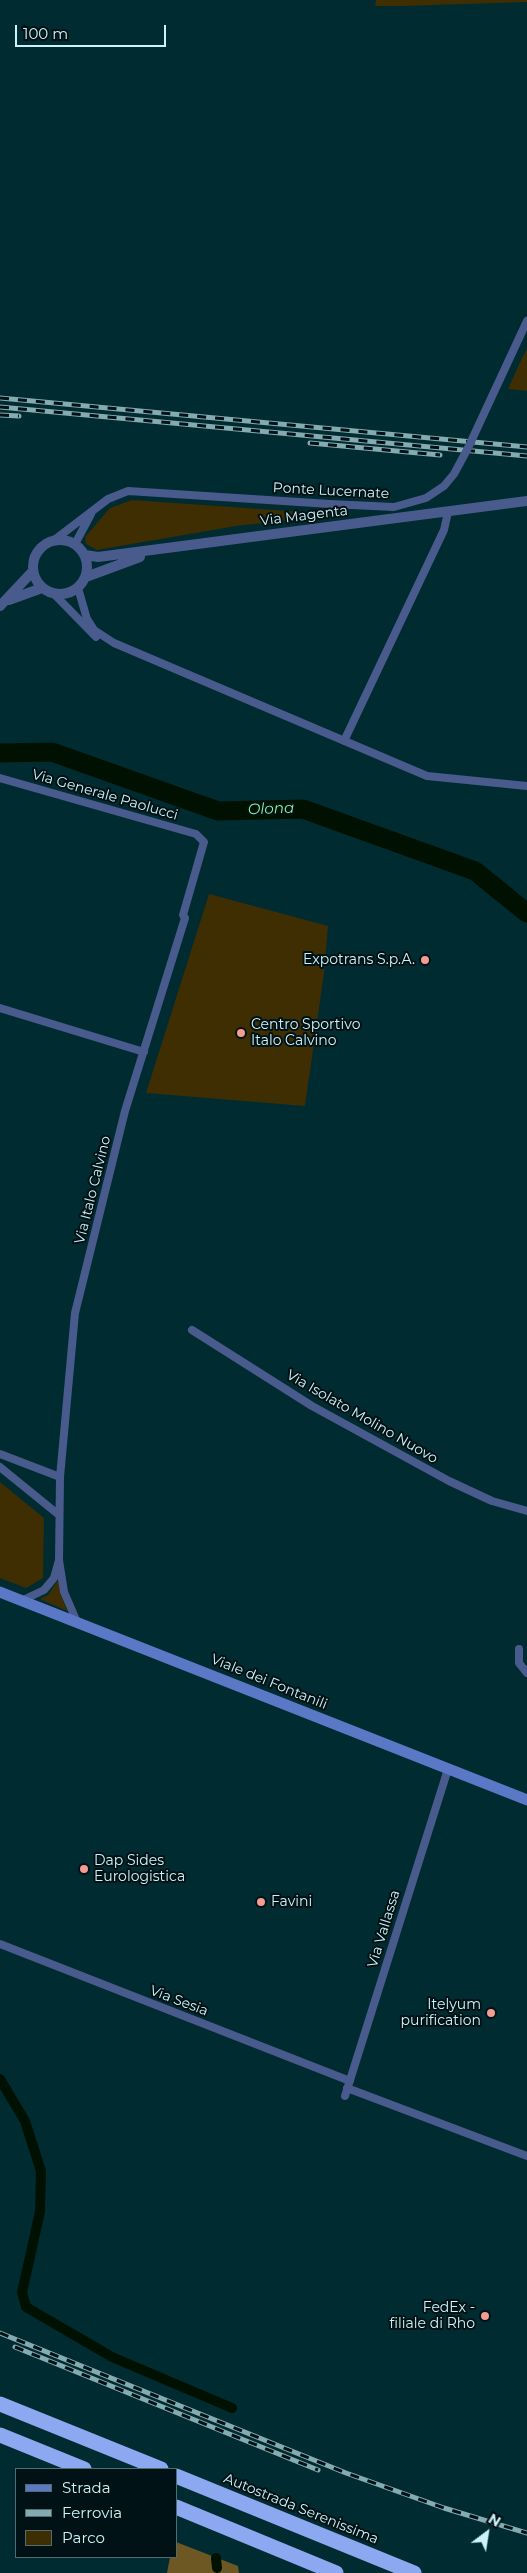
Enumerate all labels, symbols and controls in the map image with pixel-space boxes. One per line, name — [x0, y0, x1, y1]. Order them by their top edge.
scale bar — [18, 15, 169, 47]
text: 100 m — [23, 24, 68, 43]
street label: Ponte Lucernate — [272, 480, 390, 502]
street label: Via Magenta — [259, 502, 349, 530]
street label: Via Generale Paolucci — [30, 766, 180, 824]
water label: Olona — [248, 799, 294, 819]
place label: Expotrans S.p.A. — [303, 952, 415, 968]
marker: Expotrans S.p.A. — [419, 954, 431, 966]
place label: Centro Sportivo Italo Calvino — [251, 1017, 360, 1050]
marker: Centro Sportivo Italo Calvino — [235, 1027, 247, 1039]
street label: Via Italo Calvino — [71, 1134, 115, 1246]
street label: Via Isolato Molino Nuovo — [283, 1367, 441, 1467]
street label: Viale dei Fontanili — [208, 1651, 330, 1713]
place label: Dap Sides Eurologistica — [94, 1853, 185, 1885]
marker: Dap Sides Eurologistica — [78, 1863, 90, 1875]
street label: Via Vallassa — [364, 1888, 404, 1970]
place label: Favini — [271, 1894, 312, 1910]
marker: Favini — [255, 1896, 267, 1908]
street label: Via Sesia — [147, 1982, 211, 2020]
place label: Itelyum purification — [401, 1997, 481, 2030]
marker: Itelyum purification — [485, 2007, 497, 2019]
place label: FedEx - filiale di Rho — [390, 2300, 475, 2332]
marker: FedEx - filiale di Rho — [479, 2310, 491, 2322]
legend — [15, 2468, 178, 2558]
street label: Autostrada Serenissima — [221, 2470, 381, 2548]
text: Strada — [62, 2478, 111, 2497]
text: Ferrovia — [62, 2503, 122, 2522]
north arrow — [462, 2508, 512, 2558]
text: N — [485, 2510, 504, 2531]
text: Parco — [62, 2528, 105, 2547]

